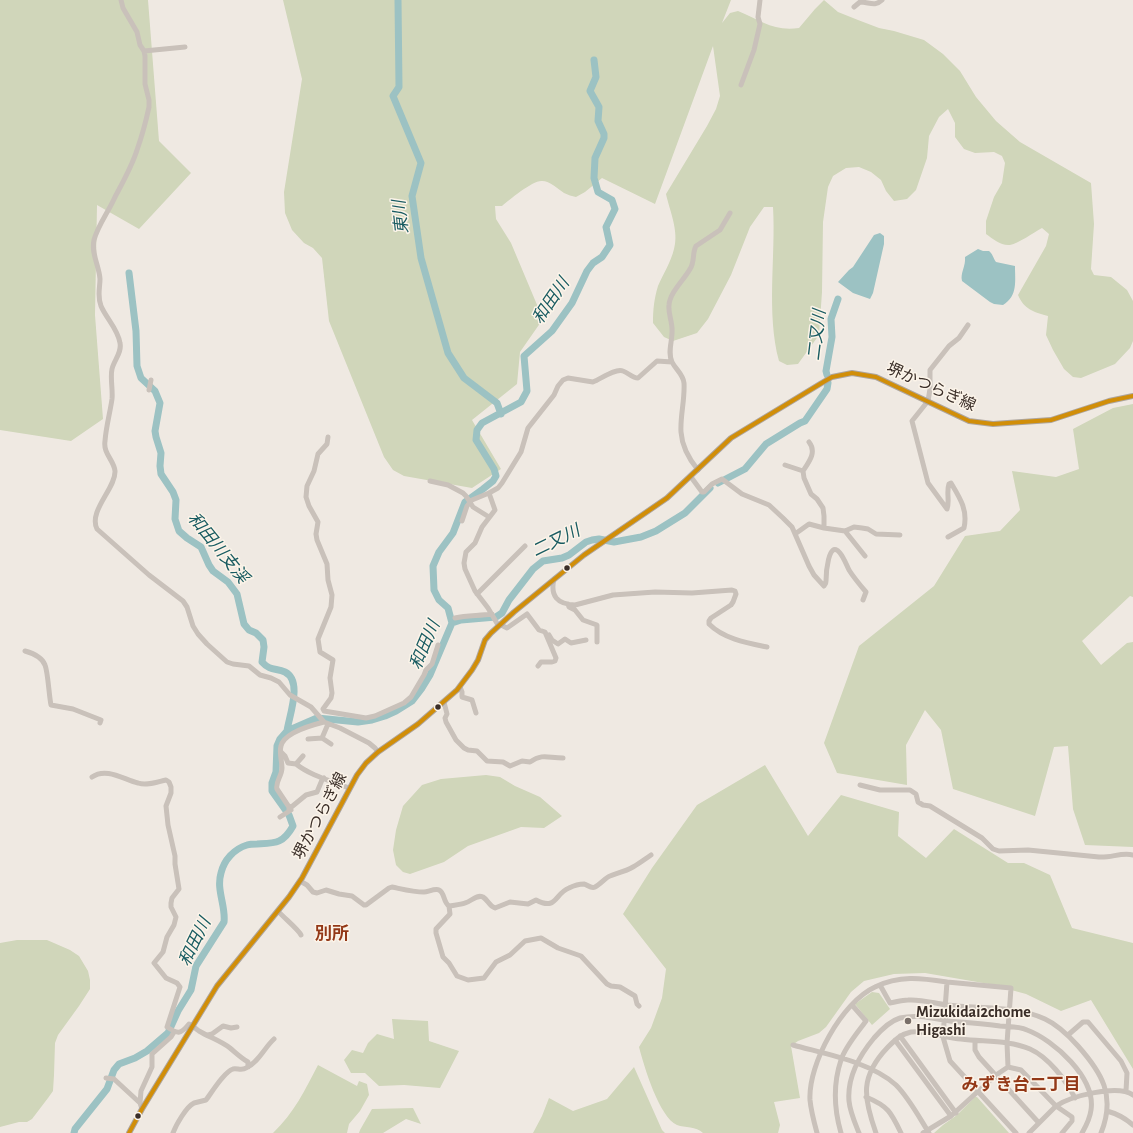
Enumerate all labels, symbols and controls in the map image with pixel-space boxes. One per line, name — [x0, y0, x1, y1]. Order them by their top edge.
water label: 東川 — [389, 199, 413, 235]
water label: 和田川 — [528, 274, 574, 328]
water label: 二又川 — [804, 308, 830, 362]
street label: 堺かつらぎ線 — [883, 359, 979, 415]
water label: 和田川支渓 — [183, 509, 253, 587]
water label: 二又川 — [529, 521, 583, 561]
unlabelled marker — [562, 563, 572, 573]
water label: 和田川 — [406, 618, 444, 672]
unlabelled marker — [433, 702, 443, 712]
street label: 堺かつらぎ線 — [289, 769, 351, 863]
water label: 和田川 — [175, 915, 215, 969]
district label: 別所 — [315, 924, 349, 944]
place label: Mizukidai2chome Higashi — [916, 1002, 1031, 1040]
marker: Mizukidai2chome Higashi — [903, 1016, 913, 1026]
district label: みずき台二丁目 — [962, 1075, 1080, 1095]
unlabelled marker — [133, 1111, 143, 1121]

